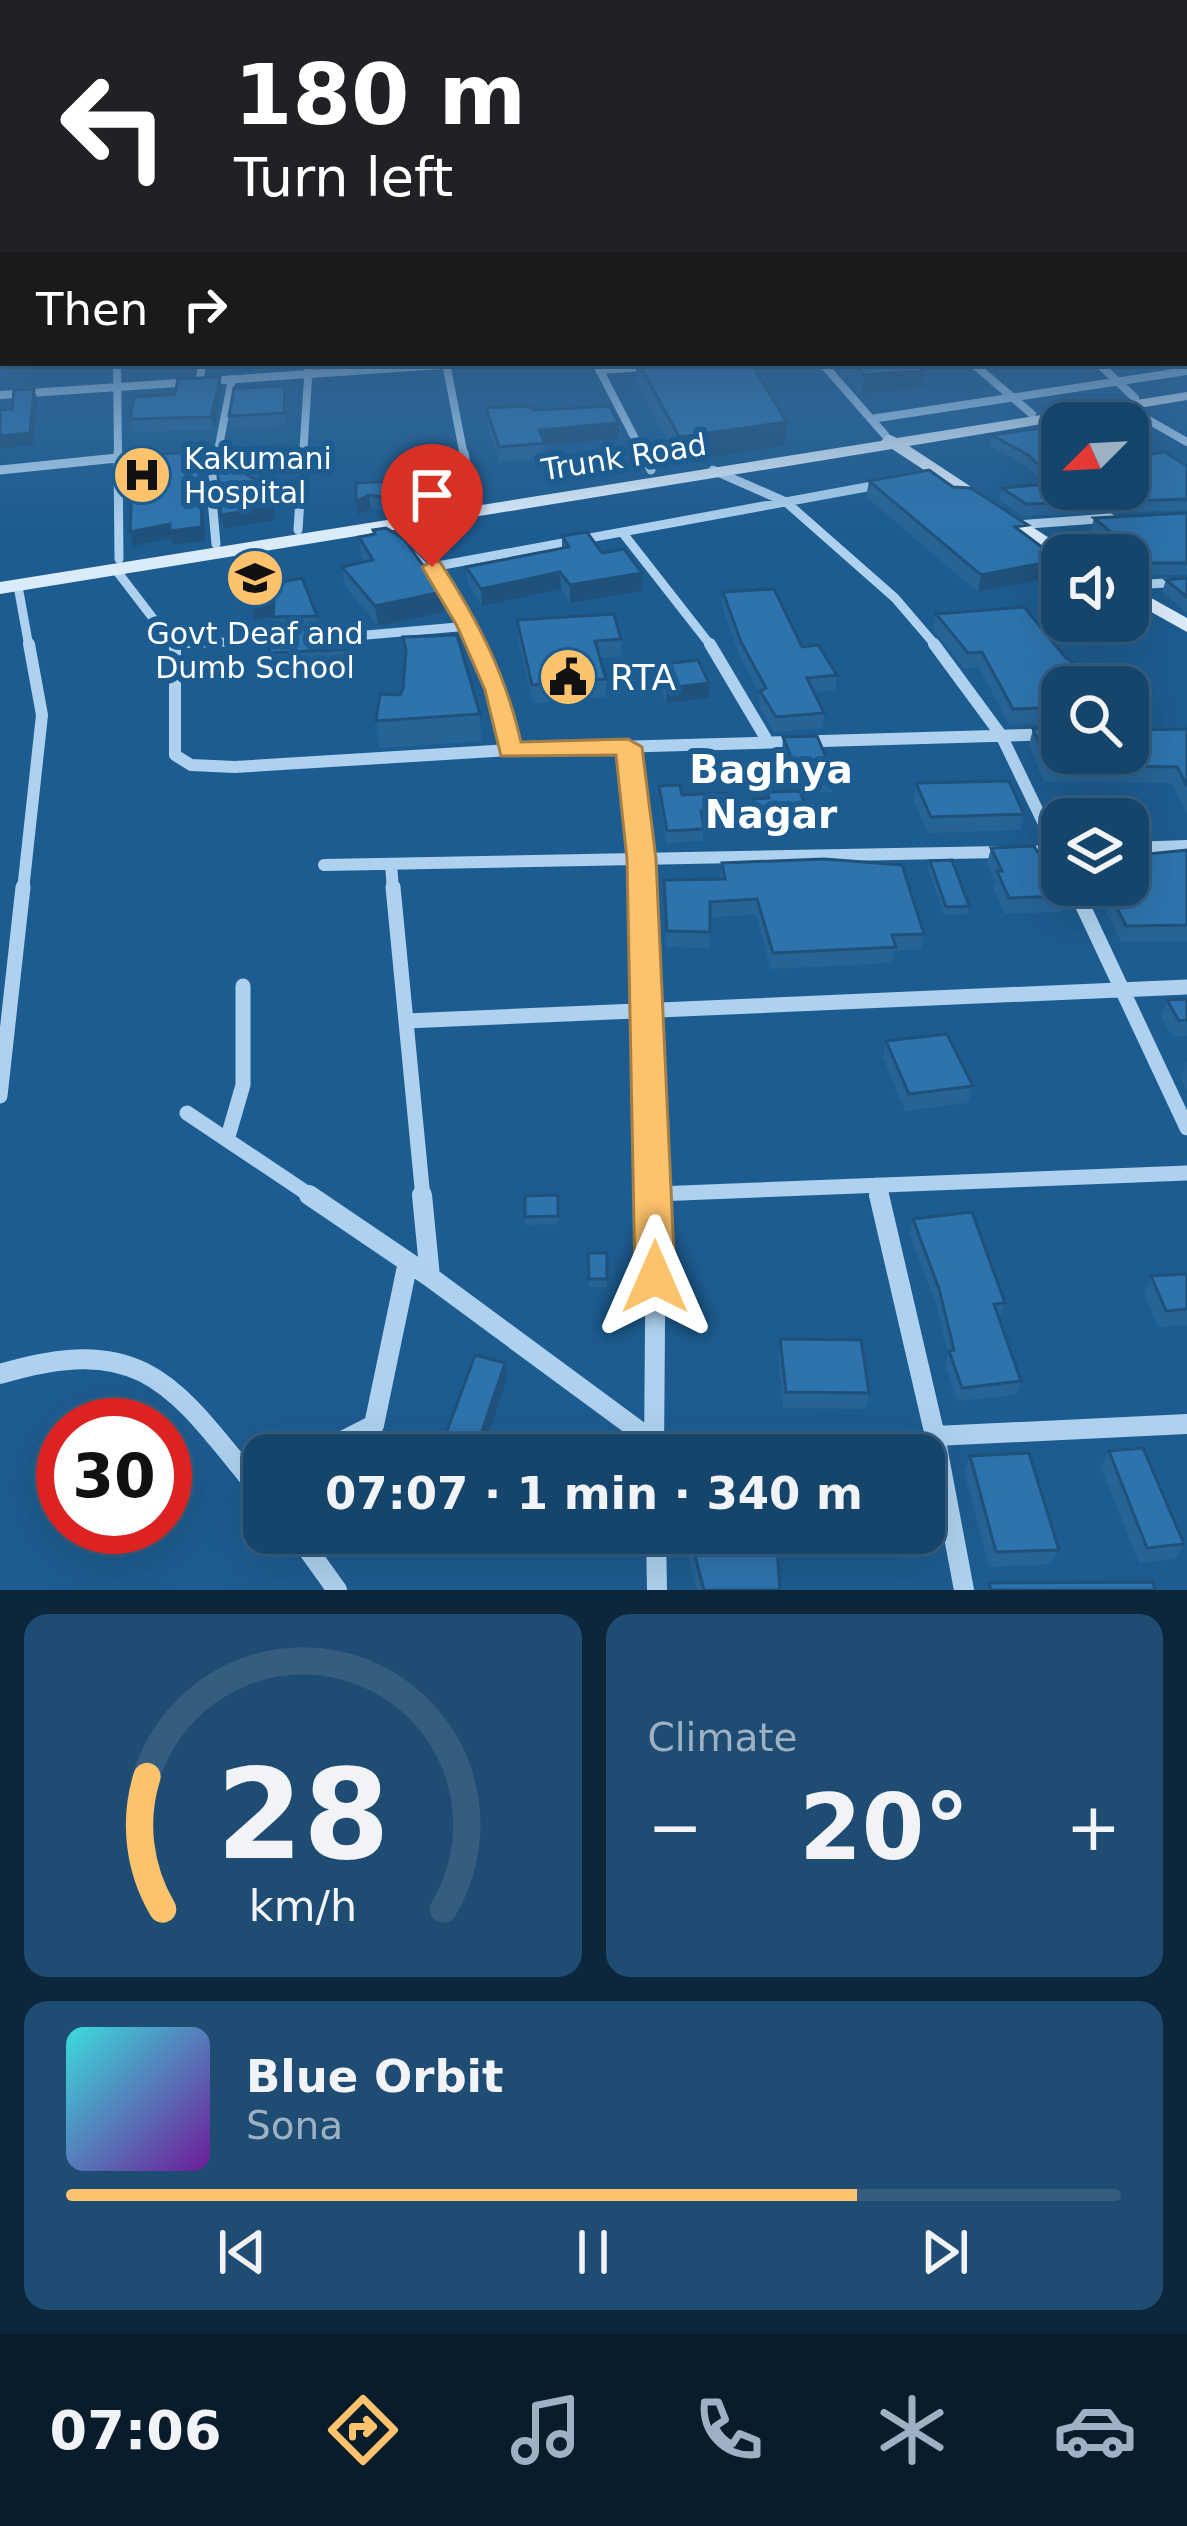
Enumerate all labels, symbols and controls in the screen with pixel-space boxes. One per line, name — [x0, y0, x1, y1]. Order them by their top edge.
text: 180 m — [234, 46, 526, 144]
icon: left — [36, 48, 192, 204]
text: Turn left — [234, 146, 453, 209]
icon: right — [172, 276, 238, 342]
text: Then — [36, 283, 148, 336]
north arrow — [1041, 402, 1149, 510]
map controls — [1041, 402, 1149, 906]
street label: Trunk Road — [538, 427, 709, 487]
place label: Kakumani Hospital — [184, 441, 332, 510]
hospital icon: Kakumani Hospital — [111, 444, 173, 506]
pin — [381, 444, 483, 567]
icon: arrive — [399, 462, 465, 528]
button: sound — [1041, 534, 1149, 642]
school or university icon: Govt Deaf and Dumb School — [224, 547, 286, 609]
place label: Govt Deaf and Dumb School — [146, 616, 364, 685]
public building icon: RTA — [537, 646, 599, 708]
place label: RTA — [610, 657, 677, 698]
button: search — [1041, 666, 1149, 774]
district label: Baghya Nagar — [689, 747, 853, 837]
button: layers — [1041, 798, 1149, 906]
position arrow — [592, 1214, 718, 1340]
speed limit sign: 30 — [36, 1398, 192, 1554]
text: 07:07 · 1 min · 340 m — [325, 1467, 863, 1520]
text: Climate — [648, 1715, 798, 1760]
text: 28 — [216, 1742, 390, 1887]
text: 20° — [799, 1775, 969, 1880]
text: − — [648, 1789, 703, 1866]
text: + — [1066, 1789, 1121, 1866]
text: km/h — [249, 1880, 357, 1930]
text: Blue Orbit — [246, 2050, 504, 2103]
text: Sona — [246, 2103, 343, 2148]
icon: previous — [209, 2219, 275, 2285]
icon: pause — [560, 2219, 626, 2285]
icon: next — [912, 2219, 978, 2285]
icon: directions — [321, 2388, 405, 2472]
icon: music — [504, 2388, 588, 2472]
icon: phone — [687, 2388, 771, 2472]
icon: climate — [870, 2388, 954, 2472]
icon: car — [1053, 2388, 1137, 2472]
text: 07:06 — [50, 2399, 221, 2462]

